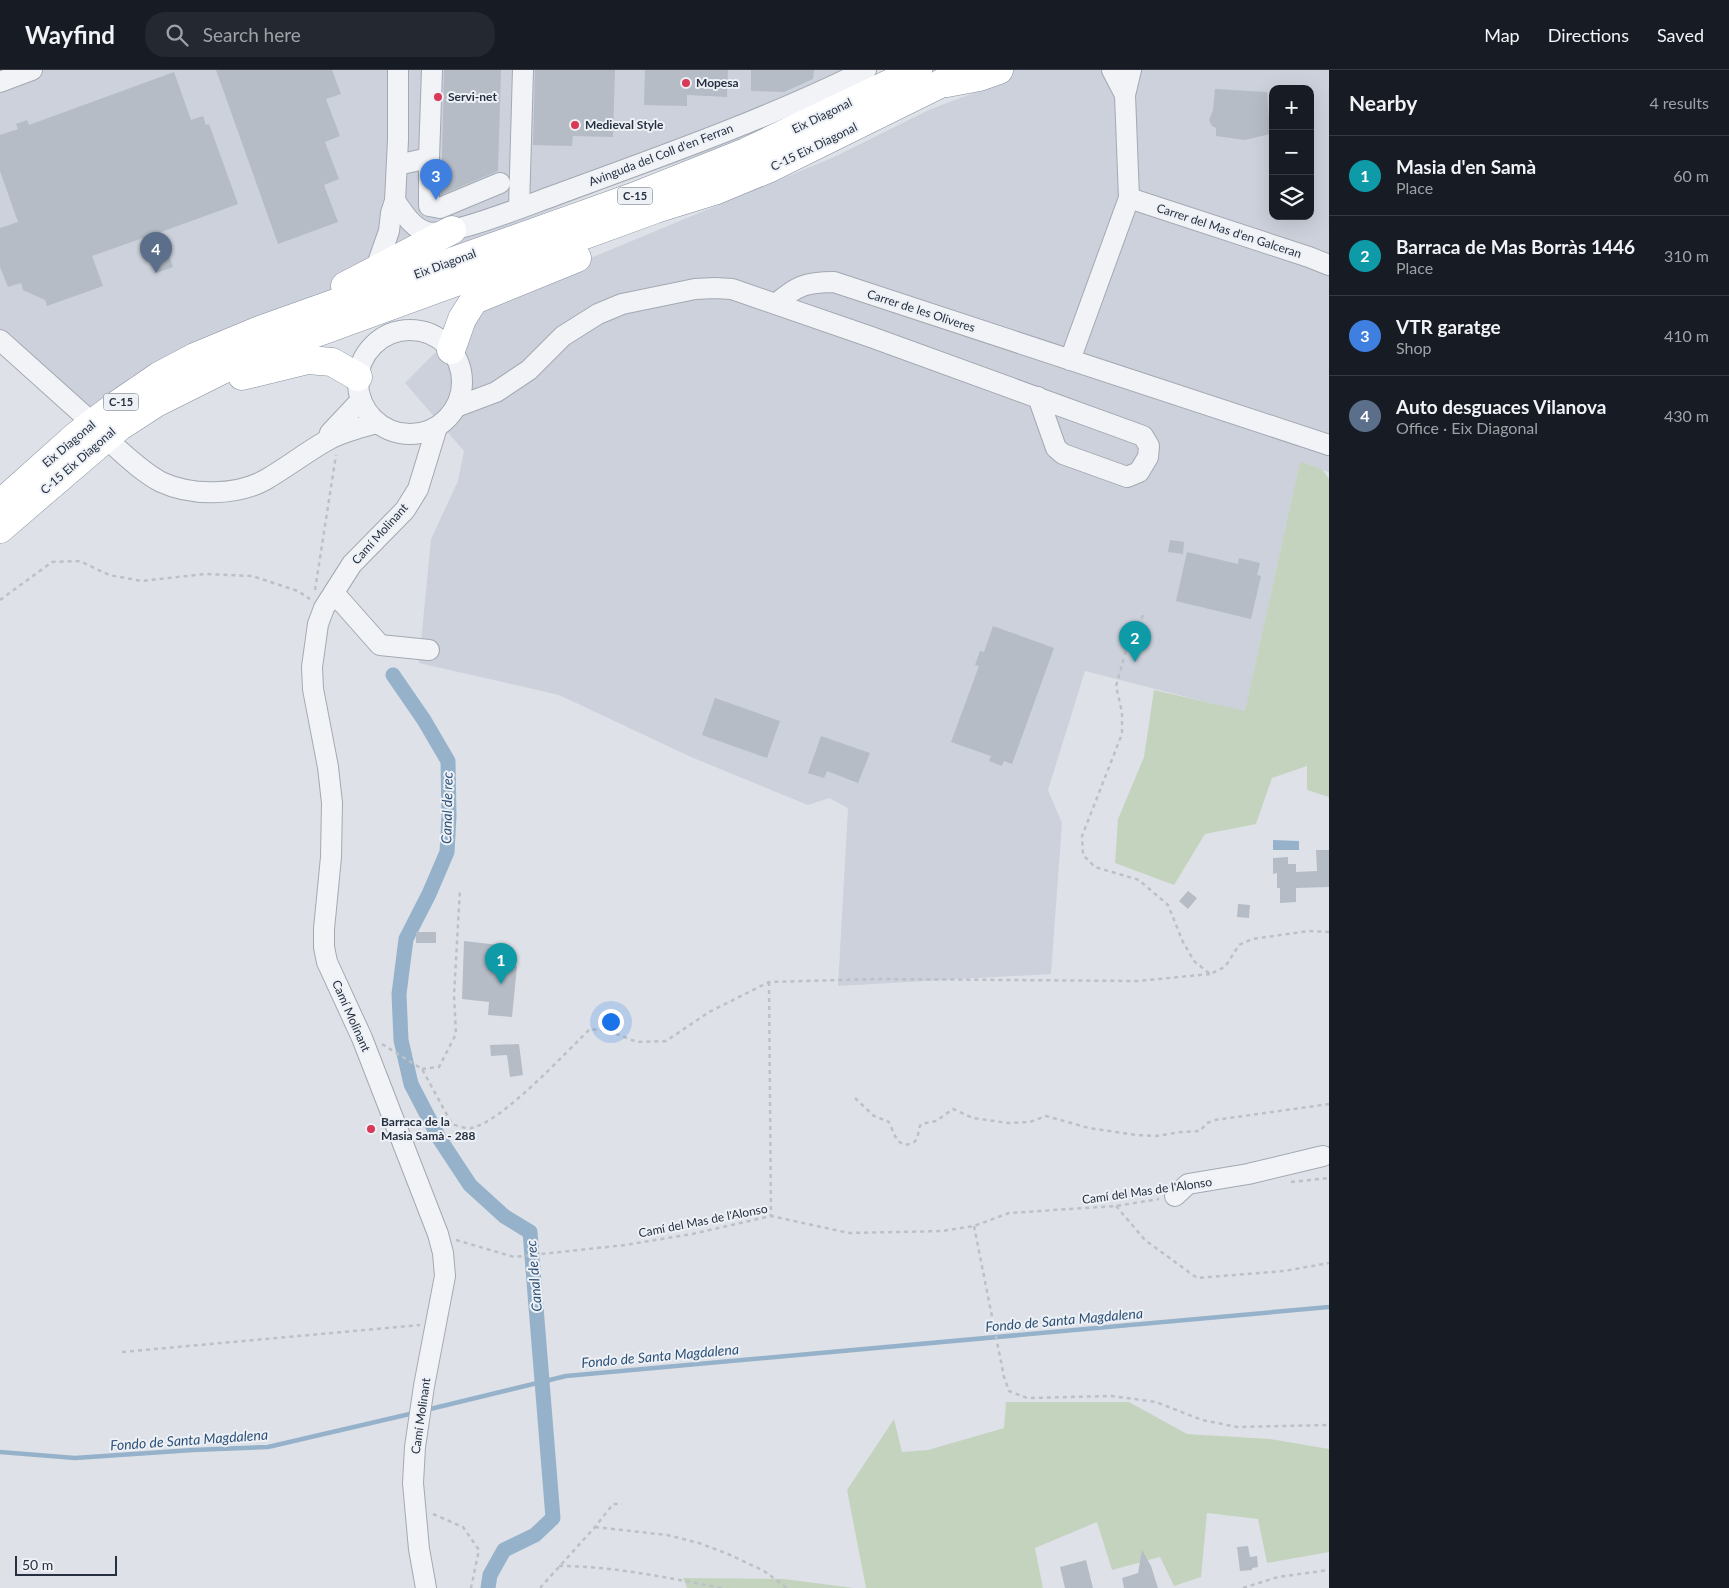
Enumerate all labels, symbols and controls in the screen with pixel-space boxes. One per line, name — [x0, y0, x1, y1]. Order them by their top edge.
search box — [145, 12, 495, 57]
text: Wayfind — [25, 20, 115, 49]
icon: search — [163, 21, 191, 49]
text: Search here — [203, 23, 301, 46]
text: Map — [1484, 24, 1520, 46]
text: Directions — [1548, 24, 1629, 46]
text: Saved — [1657, 24, 1704, 46]
place label: Mopesa — [696, 75, 739, 90]
marker: Mopesa — [680, 77, 692, 89]
map controls — [1269, 85, 1314, 220]
button: + — [1269, 85, 1314, 130]
place label: Servi-net — [448, 89, 497, 104]
text: Nearby — [1349, 90, 1417, 115]
marker: Servi-net — [432, 91, 444, 103]
text: 4 results — [1649, 93, 1709, 112]
street label: Eix Diagonal — [789, 95, 854, 137]
place label: Medieval Style — [585, 117, 664, 132]
marker: Medieval Style — [569, 119, 581, 131]
street label: C-15 Eix Diagonal — [768, 119, 860, 174]
street label: Avinguda del Coll d'en Ferran — [587, 120, 735, 189]
button: − — [1269, 130, 1314, 175]
text: Masia d'en Samà — [1396, 155, 1536, 178]
pin: 3 — [420, 159, 452, 200]
text: 1 — [1360, 166, 1370, 185]
text: 60 m — [1673, 166, 1709, 185]
button: layers — [1269, 175, 1314, 220]
text: Place — [1396, 178, 1433, 197]
road number: C-15 — [618, 188, 652, 204]
street label: Carrer del Mas d'en Galceran — [1155, 200, 1304, 261]
pin: 4 — [140, 232, 172, 273]
text: Barraca de Mas Borràs 1446 — [1396, 235, 1635, 258]
street label: Eix Diagonal — [412, 245, 478, 282]
text: 2 — [1360, 246, 1370, 265]
text: 310 m — [1664, 246, 1709, 265]
text: Place — [1396, 258, 1433, 277]
street label: Carrer de les Oliveres — [865, 286, 977, 335]
text: VTR garatge — [1396, 315, 1501, 338]
text: 3 — [1360, 326, 1370, 345]
text: 410 m — [1664, 326, 1709, 345]
text: Shop — [1396, 338, 1432, 357]
road number: C-15 — [104, 394, 138, 411]
text: Auto desguaces Vilanova — [1396, 395, 1606, 418]
text: 4 — [1360, 406, 1370, 425]
text: 430 m — [1664, 406, 1709, 425]
street label: Eix Diagonal — [39, 417, 98, 470]
text: Office · Eix Diagonal — [1396, 418, 1538, 437]
street label: C-15 Eix Diagonal — [37, 424, 118, 497]
street label: Camí Molinant — [348, 500, 411, 567]
pin: 2 — [1119, 621, 1151, 662]
water label: Canal de rec — [437, 771, 456, 844]
pin: 1 — [485, 943, 517, 984]
street label: Camí Molinant — [329, 978, 374, 1055]
your location — [598, 1009, 624, 1035]
place label: Barraca de la Masia Samà - 288 — [381, 1114, 476, 1143]
marker: Barraca de la Masia Samà - 288 — [365, 1123, 377, 1135]
street label: Camí del Mas de l'Alonso — [1081, 1174, 1213, 1207]
street label: Camí del Mas de l'Alonso — [637, 1201, 769, 1240]
water label: Canal de rec — [522, 1239, 545, 1313]
water label: Fondo de Santa Magdalena — [984, 1304, 1144, 1335]
water label: Fondo de Santa Magdalena — [580, 1340, 740, 1371]
street label: Camí Molinant — [408, 1376, 433, 1455]
water label: Fondo de Santa Magdalena — [109, 1426, 268, 1453]
scale bar — [15, 1553, 118, 1576]
text: 50 m — [22, 1556, 53, 1573]

